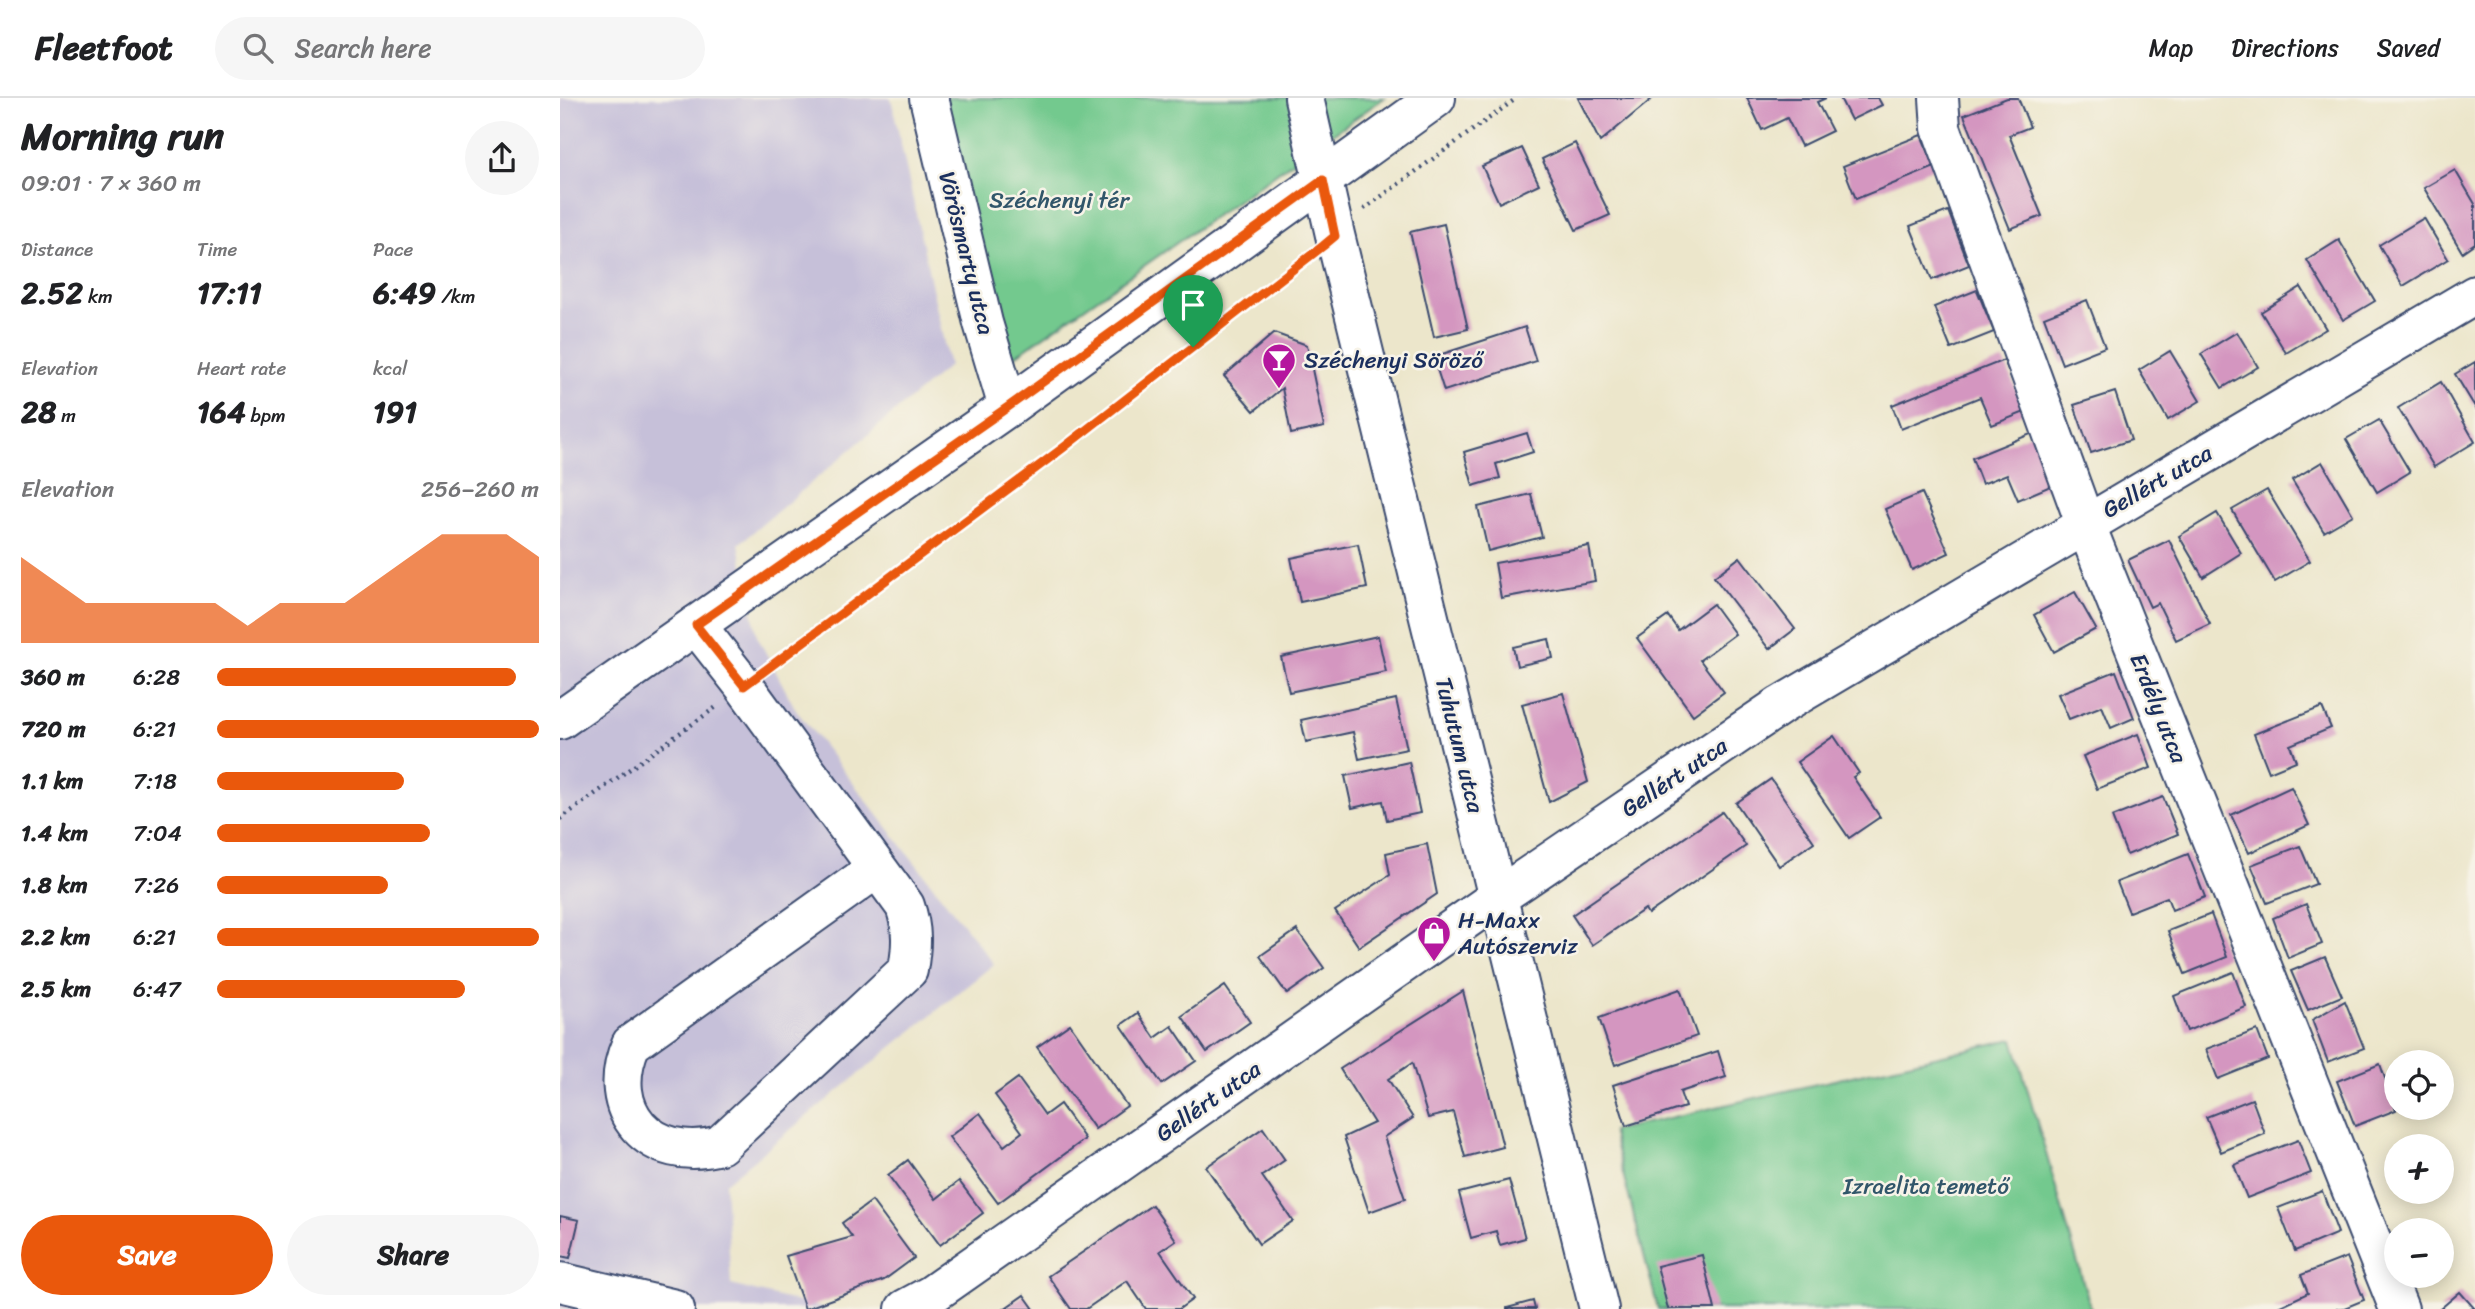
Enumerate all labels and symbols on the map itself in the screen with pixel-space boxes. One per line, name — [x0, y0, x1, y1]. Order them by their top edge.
street label: Vörösmarty utca — [926, 167, 1007, 340]
park label: Széchenyi tér — [989, 180, 1130, 221]
pin — [1163, 275, 1223, 347]
place label: Széchenyi Söröző — [1304, 340, 1484, 381]
bar icon: Széchenyi Söröző — [1260, 341, 1298, 390]
street label: Gellért utca — [2094, 433, 2221, 530]
street label: Erdély utca — [2118, 647, 2199, 770]
street label: Tuhutum utca — [1423, 673, 1496, 818]
street label: Gellért utca — [1612, 726, 1737, 829]
place label: H-Maxx Autószerviz — [1457, 900, 1578, 967]
shop icon: H-Maxx Autószerviz — [1415, 914, 1453, 963]
street label: Gellért utca — [1147, 1049, 1270, 1153]
park label: Izraelita temető — [1842, 1166, 2010, 1207]

